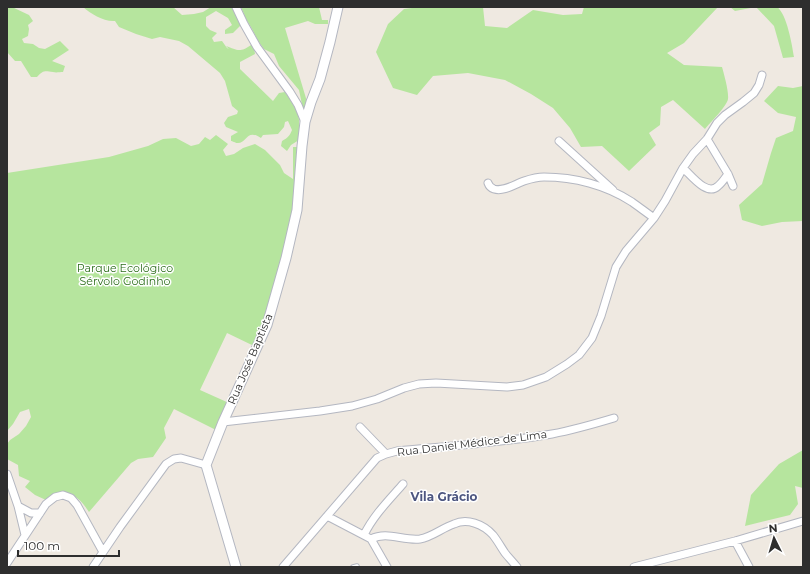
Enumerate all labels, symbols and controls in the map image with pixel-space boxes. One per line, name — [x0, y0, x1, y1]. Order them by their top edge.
park label: Parque Ecológico Sérvolo Godinho — [77, 261, 173, 288]
street label: Rua José Baptista — [224, 311, 276, 407]
street label: Rua Daniel Médice de Lima — [396, 427, 548, 459]
district label: Vila Grácio — [410, 489, 478, 504]
north arrow — [754, 518, 794, 558]
text: N — [768, 521, 778, 535]
scale bar — [18, 532, 119, 558]
text: 100 m — [24, 538, 60, 553]

